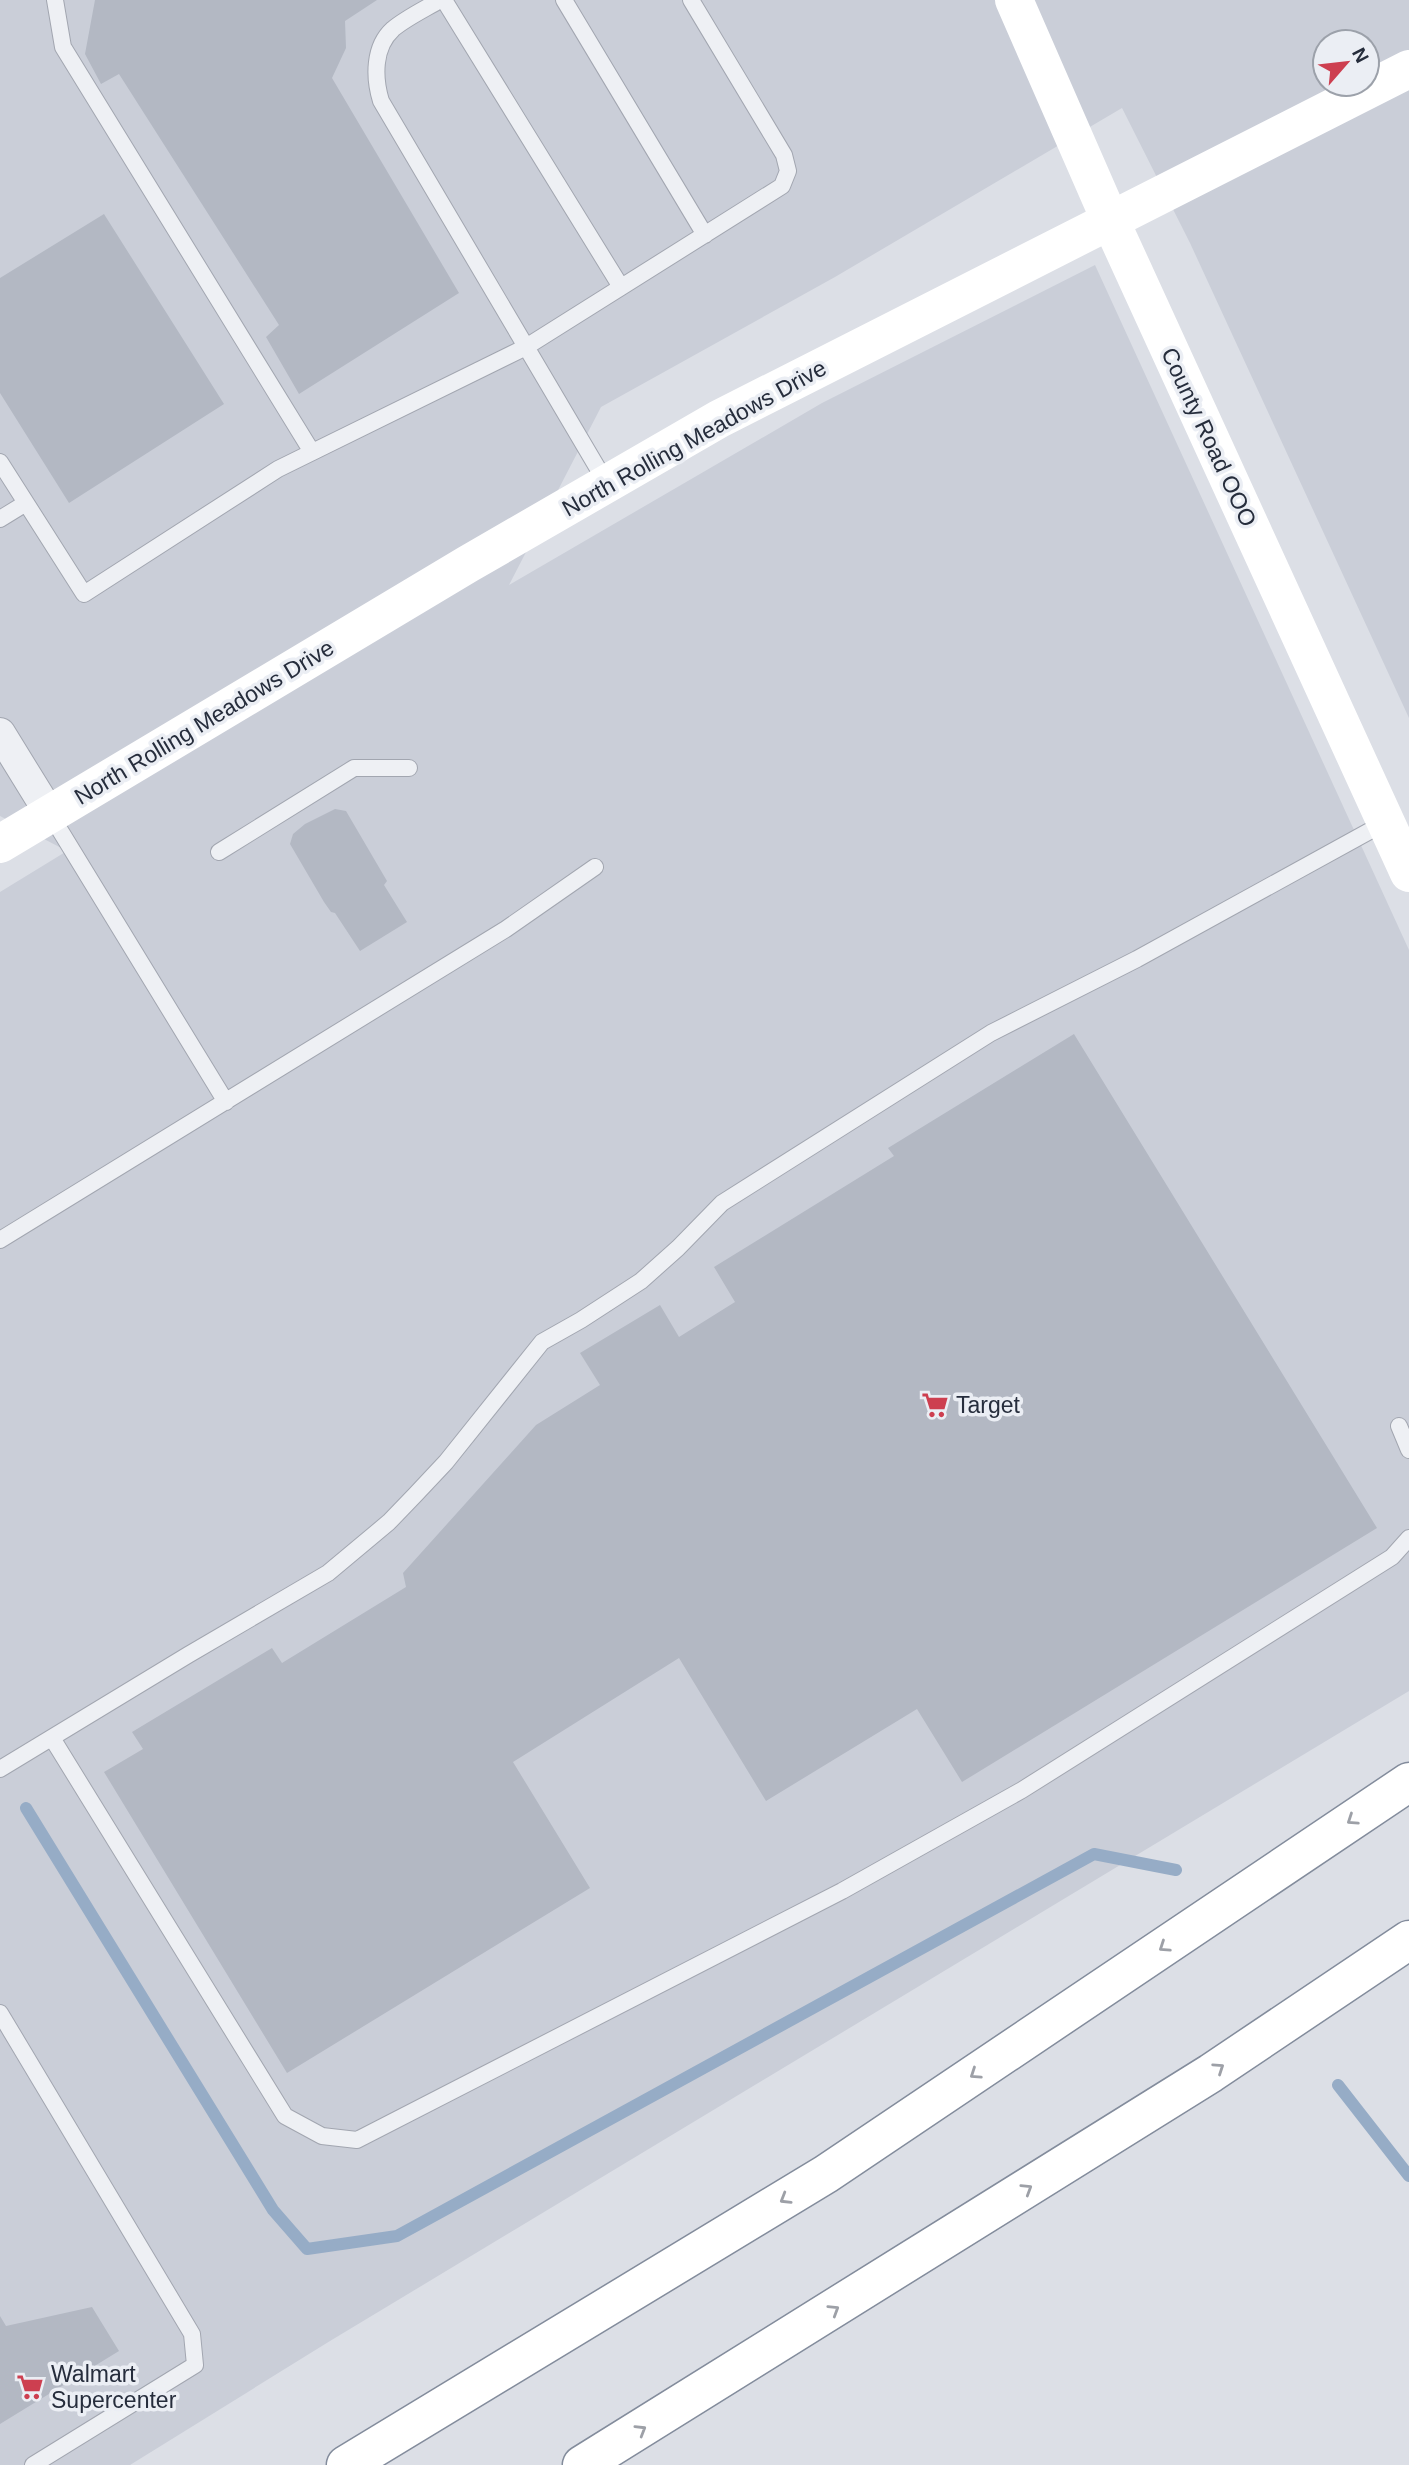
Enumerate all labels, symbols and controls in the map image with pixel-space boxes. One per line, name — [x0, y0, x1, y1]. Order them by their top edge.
north arrow — [1311, 28, 1381, 98]
text: N — [1348, 44, 1373, 66]
street label: County Road OOO — [1156, 343, 1262, 531]
street label: North Rolling Meadows Drive — [557, 354, 831, 522]
street label: North Rolling Meadows Drive — [70, 634, 338, 810]
supermarket icon: Target — [920, 1390, 950, 1420]
place label: Target — [956, 1392, 1021, 1418]
one-way arrow — [1347, 1812, 1360, 1825]
one-way arrow — [1159, 1939, 1172, 1952]
one-way arrow — [1212, 2063, 1225, 2076]
one-way arrow — [970, 2066, 983, 2078]
one-way arrow — [1019, 2185, 1032, 2198]
one-way arrow — [779, 2190, 792, 2203]
one-way arrow — [826, 2305, 839, 2318]
place label: Walmart Supercenter — [51, 2361, 177, 2413]
supermarket icon: Walmart Supercenter — [15, 2372, 45, 2402]
one-way arrow — [633, 2425, 646, 2438]

